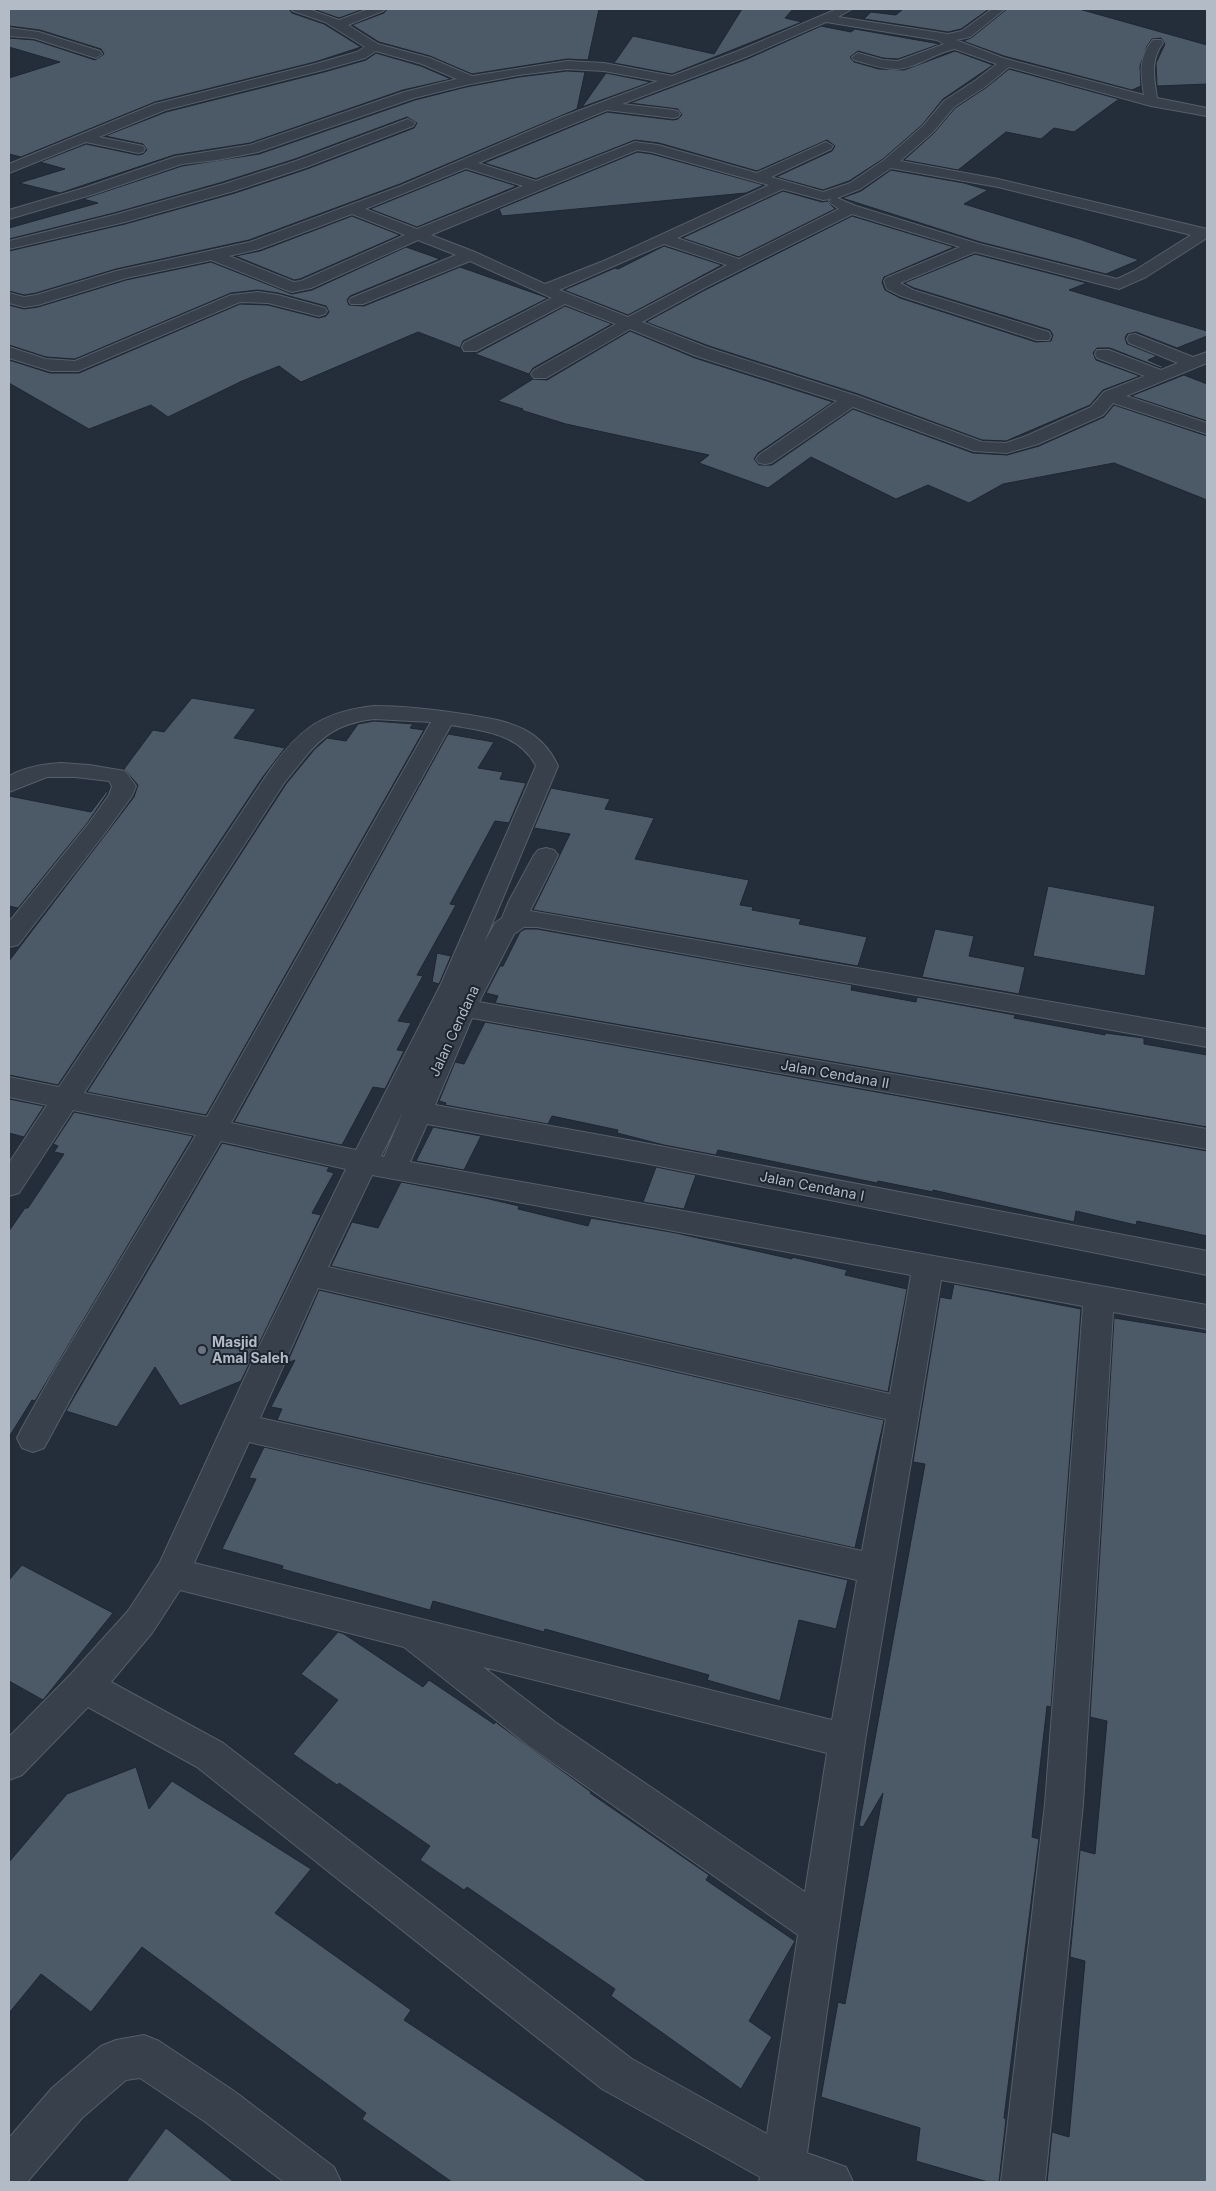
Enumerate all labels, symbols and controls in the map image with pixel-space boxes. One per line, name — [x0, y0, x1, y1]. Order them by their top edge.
street label: Jalan Cendana — [425, 983, 482, 1079]
street label: Jalan Cendana II — [779, 1056, 891, 1091]
street label: Jalan Cendana I — [758, 1167, 866, 1204]
place label: Masjid Amal Saleh — [212, 1333, 289, 1366]
marker: Masjid Amal Saleh — [196, 1344, 208, 1356]

